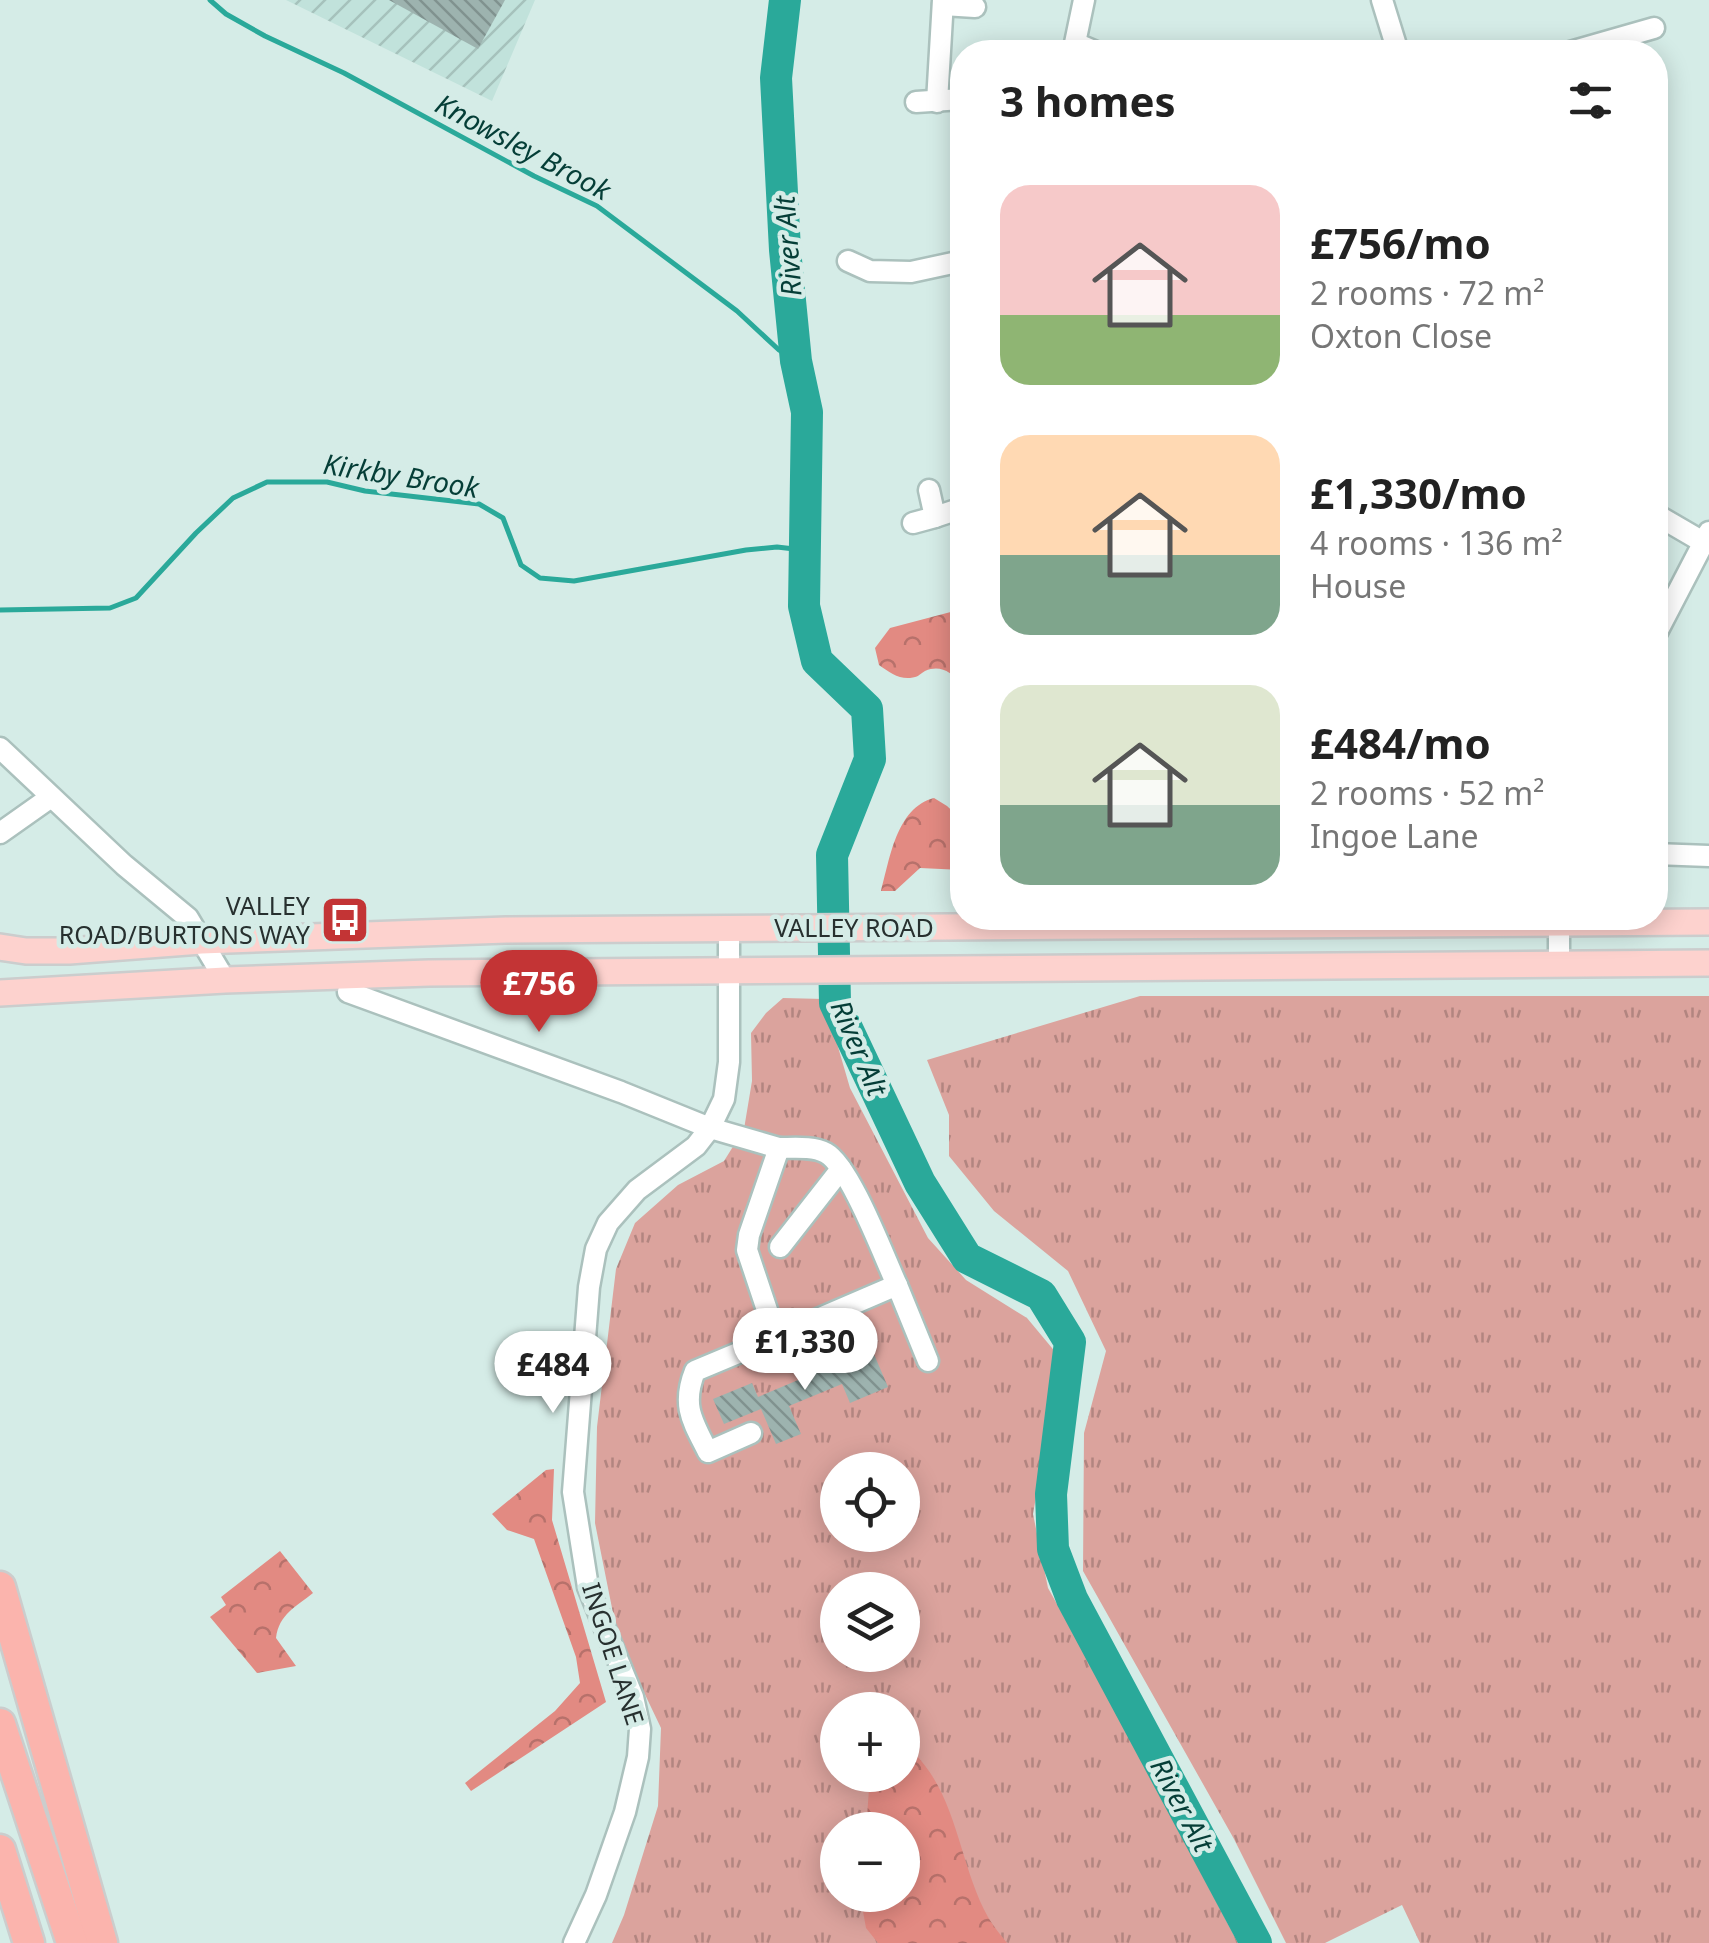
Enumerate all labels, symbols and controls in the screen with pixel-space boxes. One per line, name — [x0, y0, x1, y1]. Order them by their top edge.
text: 3 homes — [1000, 72, 1176, 129]
icon: filters — [1563, 73, 1618, 128]
water label: Knowsley Brook — [429, 84, 619, 209]
water label: River Alt — [764, 193, 809, 298]
text: £756/mo — [1310, 214, 1491, 271]
icon: home — [1080, 225, 1200, 345]
text: 2 rooms · 72 m² — [1310, 271, 1544, 314]
text: Oxton Close — [1310, 314, 1492, 357]
water label: Kirkby Brook — [321, 444, 483, 506]
text: £1,330/mo — [1310, 464, 1527, 521]
icon: home — [1080, 475, 1200, 595]
text: 4 rooms · 136 m² — [1310, 521, 1563, 564]
text: House — [1310, 564, 1406, 607]
text: £484/mo — [1310, 714, 1491, 771]
icon: home — [1080, 725, 1200, 845]
text: 2 rooms · 52 m² — [1310, 771, 1544, 814]
text: Ingoe Lane — [1310, 814, 1479, 857]
place label: VALLEY ROAD/BURTONS WAY — [59, 888, 311, 951]
bus stop icon: VALLEY ROAD/BURTONS WAY — [319, 894, 371, 946]
street label: VALLEY ROAD — [774, 910, 934, 944]
pin: £756 — [480, 950, 598, 1035]
text: £756 — [502, 961, 576, 1004]
water label: River Alt — [823, 994, 898, 1103]
pin: £1,330 — [724, 1308, 886, 1393]
text: £1,330 — [755, 1319, 855, 1362]
pin: £484 — [494, 1331, 612, 1416]
text: £484 — [516, 1342, 590, 1385]
map controls — [820, 1452, 920, 1912]
button: locate — [820, 1452, 920, 1552]
button: layers — [820, 1572, 920, 1672]
street label: INGOE LANE — [575, 1578, 653, 1729]
button: + — [820, 1692, 920, 1792]
water label: River Alt — [1142, 1751, 1224, 1860]
button: − — [820, 1812, 920, 1912]

